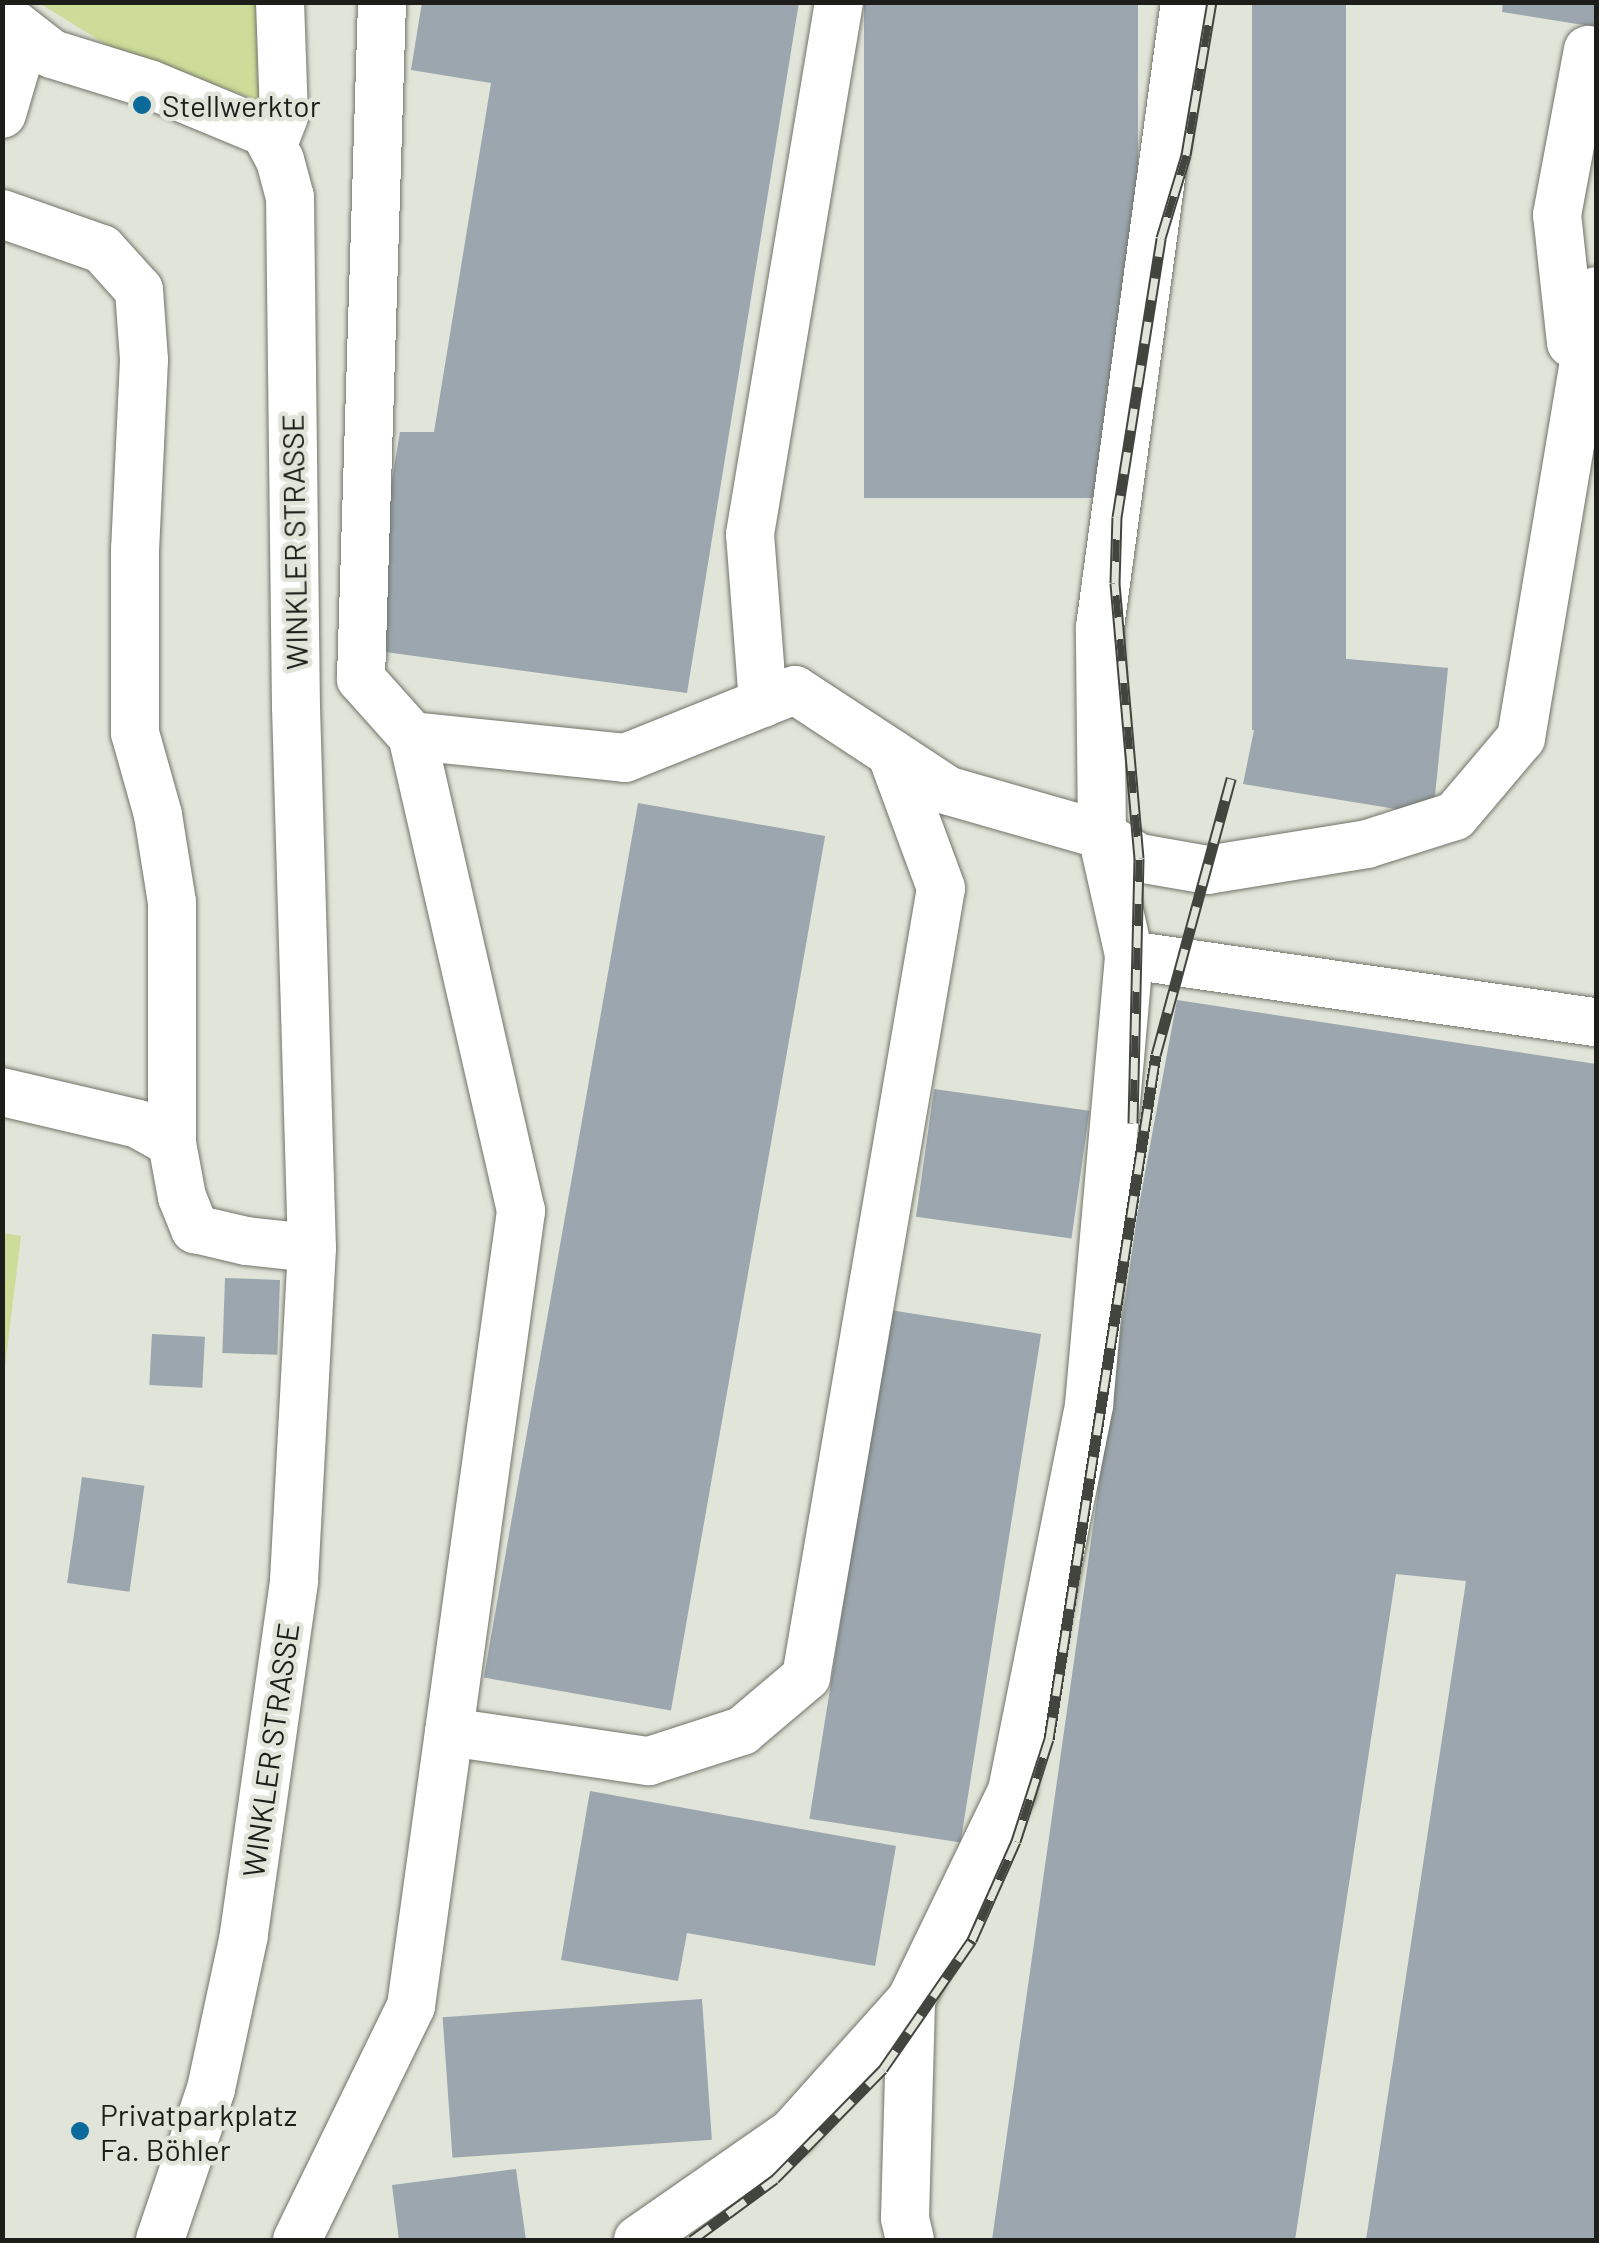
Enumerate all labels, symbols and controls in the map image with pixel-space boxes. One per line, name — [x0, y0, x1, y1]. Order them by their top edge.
place label: Stellwerktor — [162, 87, 321, 123]
marker: Stellwerktor — [131, 94, 153, 116]
street label: WINKLER STRASSE — [274, 414, 314, 670]
street label: WINKLER STRASSE — [234, 1621, 306, 1879]
place label: Privatparkplatz Fa. Böhler — [100, 2096, 297, 2166]
marker: Privatparkplatz Fa. Böhler — [69, 2120, 91, 2142]

